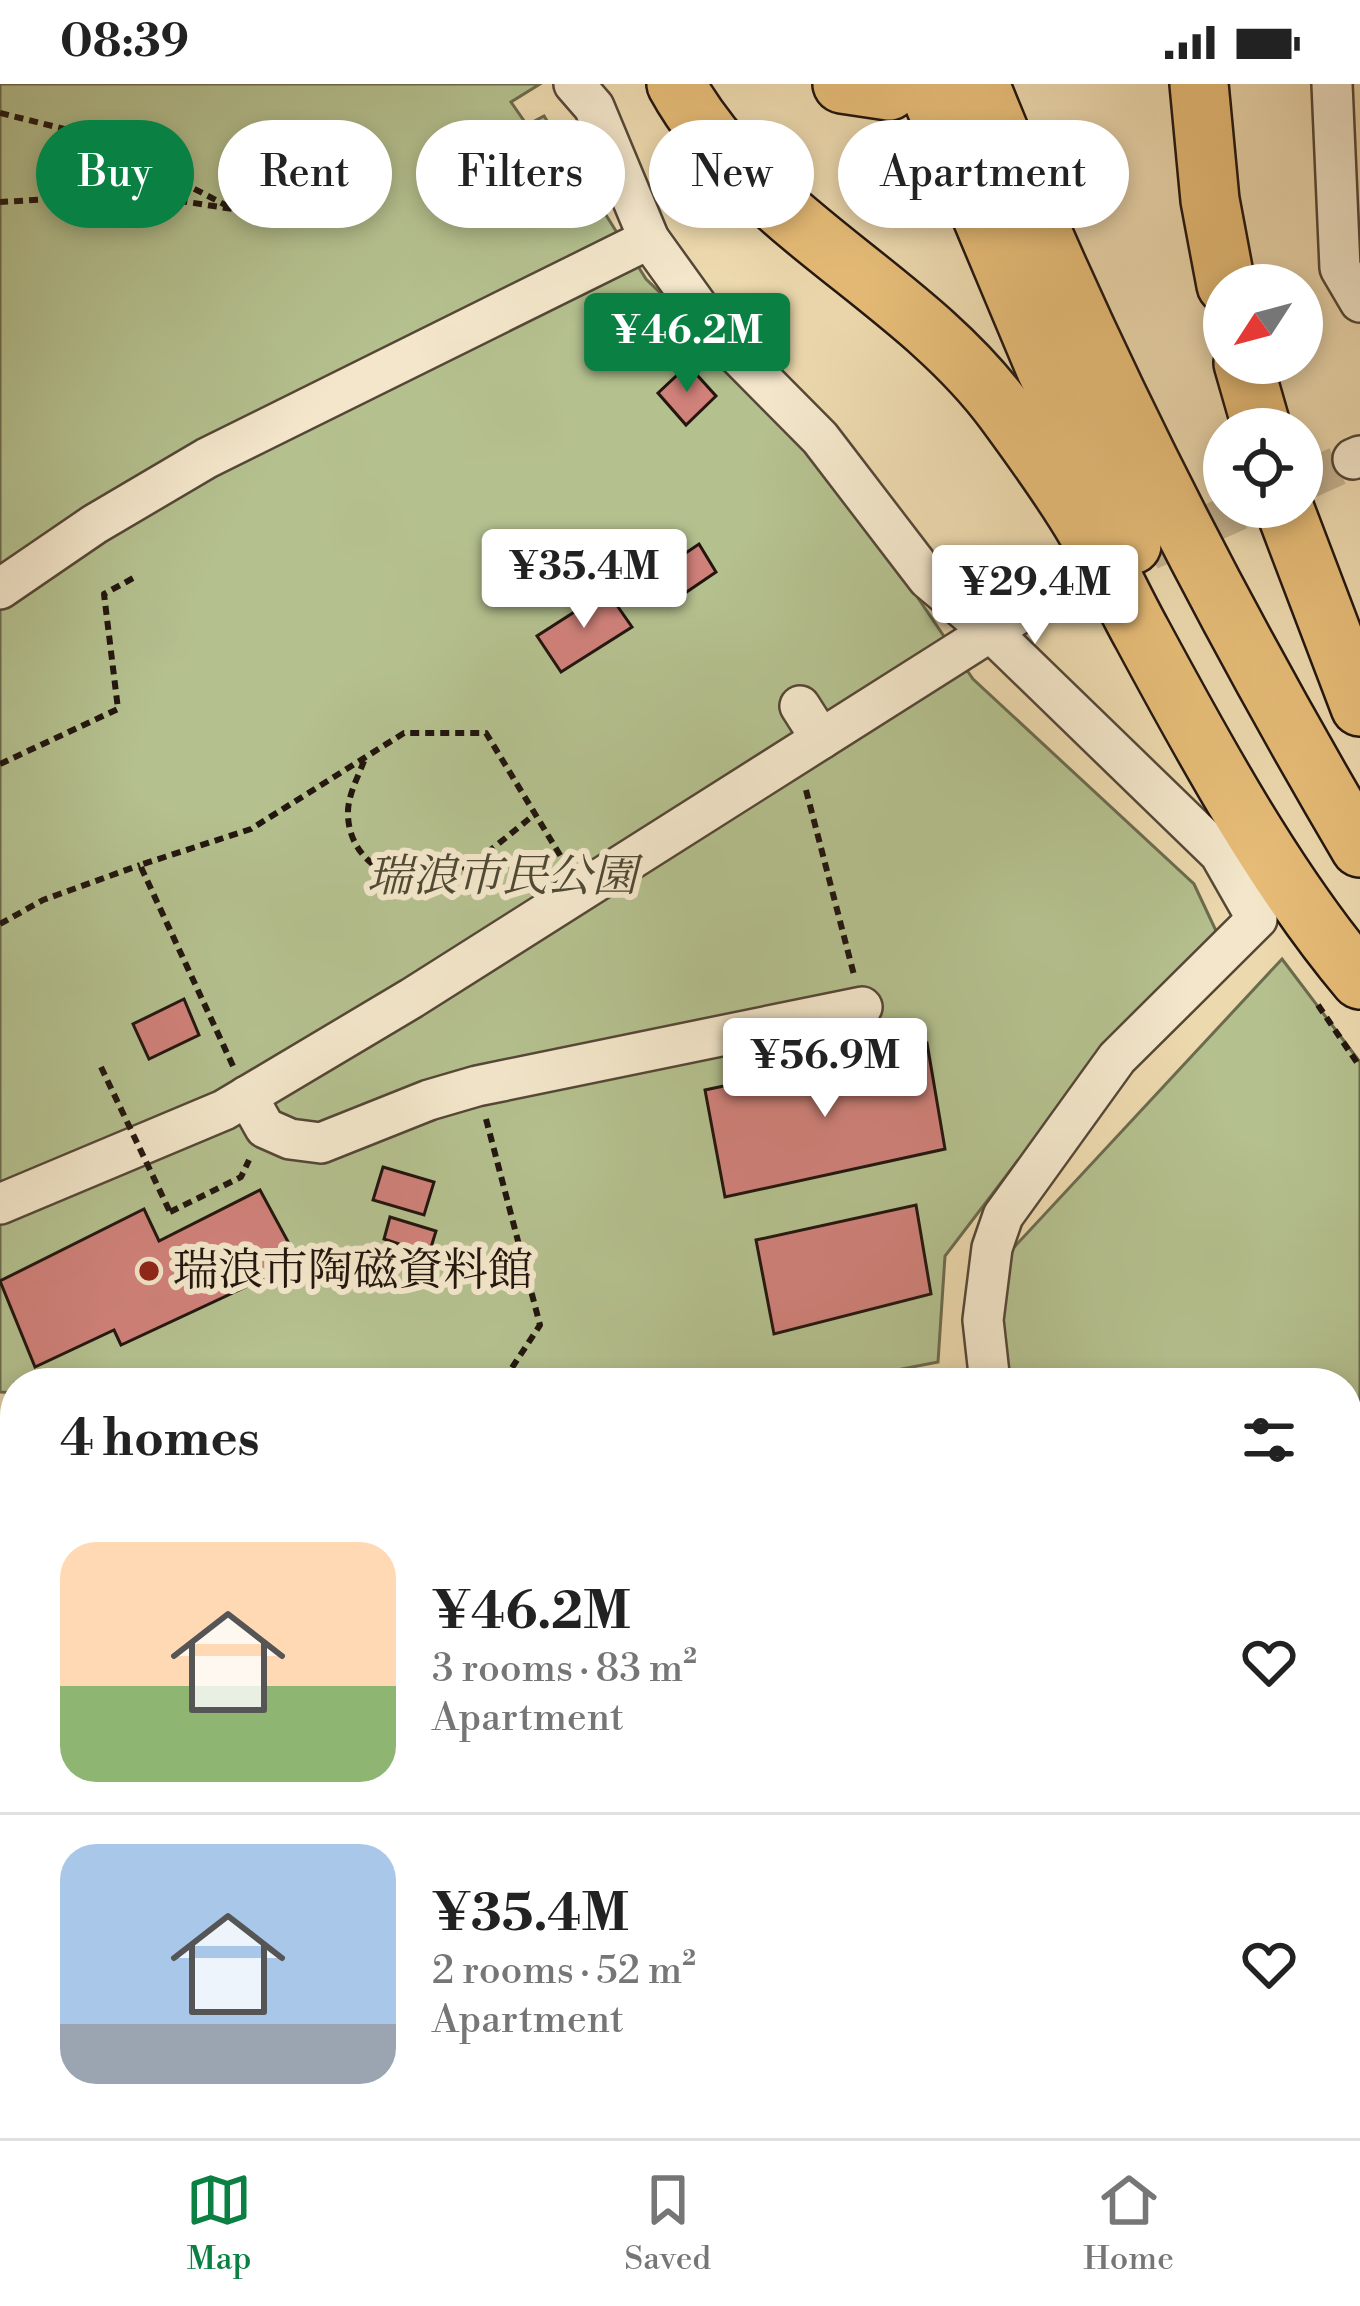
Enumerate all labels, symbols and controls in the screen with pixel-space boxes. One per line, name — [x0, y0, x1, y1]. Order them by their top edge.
text: 08:39 — [60, 14, 189, 71]
chip: Buy — [36, 120, 194, 228]
chip: Rent — [218, 120, 392, 228]
chip: Filters — [416, 120, 625, 228]
chip: New — [649, 120, 814, 228]
chip: Apartment — [838, 120, 1129, 228]
north arrow — [1203, 264, 1323, 384]
map controls — [1203, 264, 1323, 528]
pin: ¥46.2M — [589, 293, 785, 395]
text: ¥46.2M — [611, 307, 763, 356]
button: locate — [1203, 408, 1323, 528]
pin: ¥35.4M — [486, 529, 682, 631]
text: ¥35.4M — [509, 543, 659, 592]
pin: ¥29.4M — [937, 545, 1133, 647]
text: ¥29.4M — [959, 559, 1111, 608]
park label: 瑞浪市民公園 — [367, 849, 644, 906]
pin: ¥56.9M — [727, 1018, 923, 1120]
text: ¥56.9M — [750, 1032, 900, 1081]
place label: 瑞浪市陶磁資料館 — [173, 1243, 533, 1300]
marker: 瑞浪市陶磁資料館 — [136, 1258, 162, 1284]
icon: filters — [1236, 1407, 1302, 1473]
text: 4 homes — [60, 1408, 260, 1472]
text: ¥46.2M — [432, 1581, 631, 1645]
icon: home — [156, 1590, 300, 1734]
icon: heart — [1236, 1629, 1302, 1695]
text: 3 rooms · 83 m² — [432, 1645, 697, 1694]
text: Apartment — [432, 1694, 624, 1743]
text: ¥35.4M — [432, 1883, 629, 1947]
icon: home — [156, 1892, 300, 2036]
icon: heart — [1236, 1931, 1302, 1997]
text: 2 rooms · 52 m² — [432, 1947, 696, 1996]
text: Apartment — [432, 1996, 624, 2045]
tab: Map — [186, 2167, 252, 2280]
tab: Saved — [624, 2167, 711, 2280]
tab: Home — [1083, 2167, 1174, 2280]

